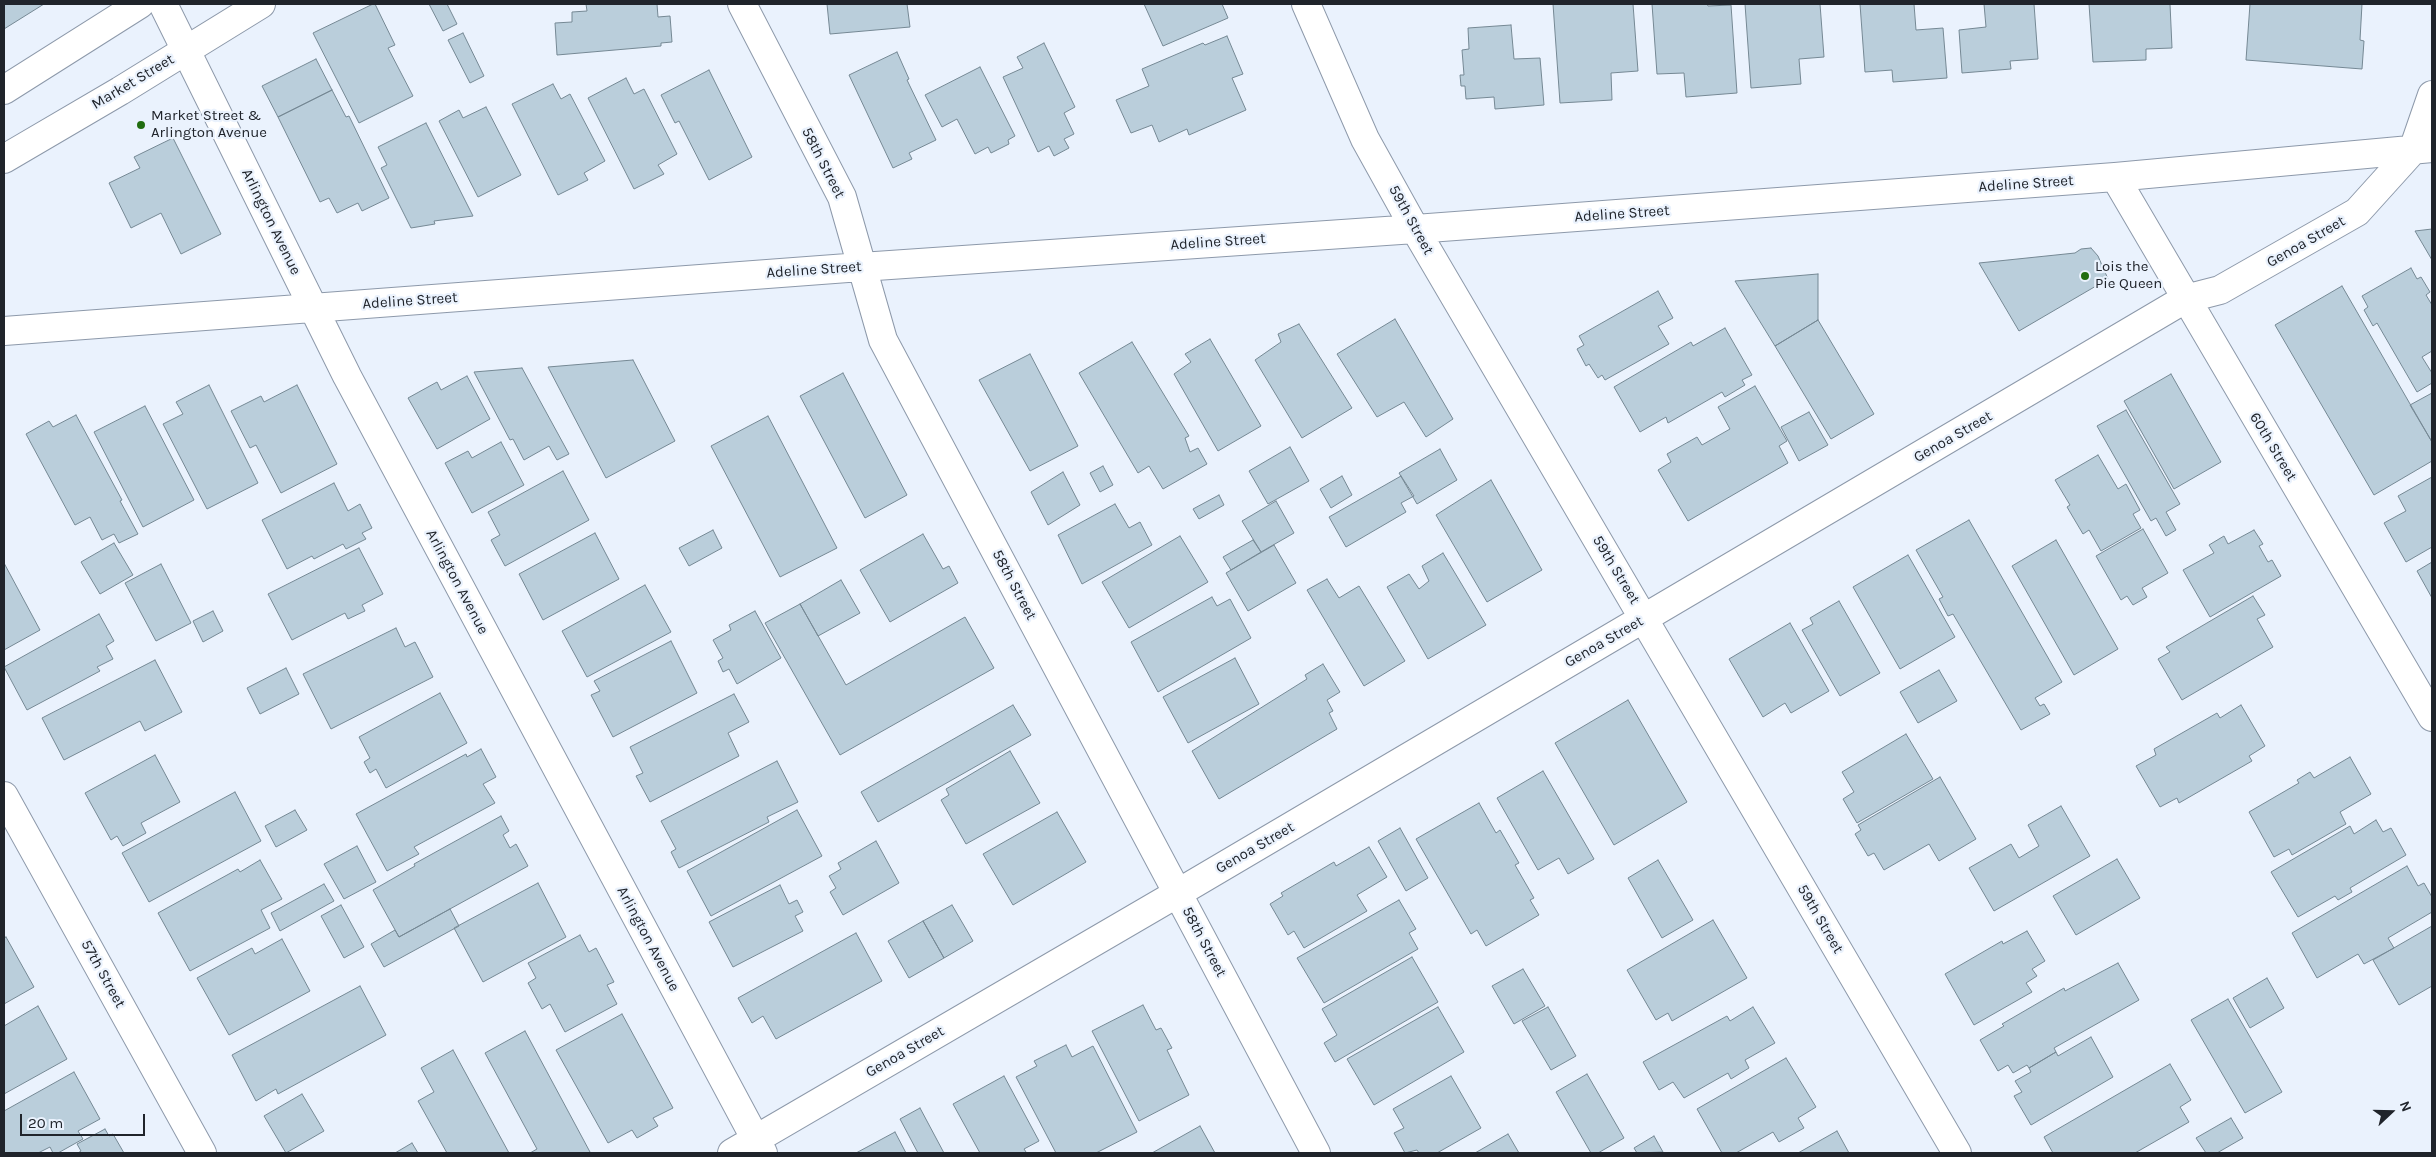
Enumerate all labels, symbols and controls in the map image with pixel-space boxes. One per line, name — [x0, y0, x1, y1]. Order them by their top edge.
street label: Market Street — [89, 50, 177, 114]
place label: Market Street & Arlington Avenue — [151, 107, 267, 142]
marker: Market Street & Arlington Avenue — [135, 119, 147, 131]
street label: 58th Street — [797, 125, 849, 201]
street label: Arlington Avenue — [237, 166, 305, 278]
street label: Adeline Street — [1978, 172, 2074, 196]
street label: 59th Street — [1385, 182, 1437, 258]
street label: Adeline Street — [1574, 202, 1670, 226]
street label: Genoa Street — [2264, 212, 2348, 272]
street label: Adeline Street — [1170, 230, 1266, 254]
street label: Adeline Street — [766, 258, 862, 282]
place label: Lois the Pie Queen — [2095, 258, 2162, 293]
marker: Lois the Pie Queen — [2079, 270, 2091, 282]
street label: Adeline Street — [362, 289, 458, 313]
street label: Genoa Street — [1911, 407, 1995, 467]
street label: 60th Street — [2245, 409, 2301, 485]
street label: Arlington Avenue — [422, 527, 492, 637]
street label: 59th Street — [1589, 533, 1643, 607]
street label: 58th Street — [988, 547, 1040, 623]
street label: Genoa Street — [1562, 612, 1646, 672]
street label: Genoa Street — [1213, 818, 1297, 878]
street label: 59th Street — [1793, 881, 1847, 957]
street label: Arlington Avenue — [613, 884, 683, 994]
street label: 58th Street — [1178, 904, 1230, 980]
street label: 57th Street — [77, 937, 129, 1011]
street label: Genoa Street — [863, 1022, 947, 1082]
north arrow — [2366, 1087, 2416, 1137]
text: N — [2396, 1099, 2415, 1114]
scale bar — [22, 1104, 148, 1136]
text: 20 m — [28, 1114, 63, 1132]

